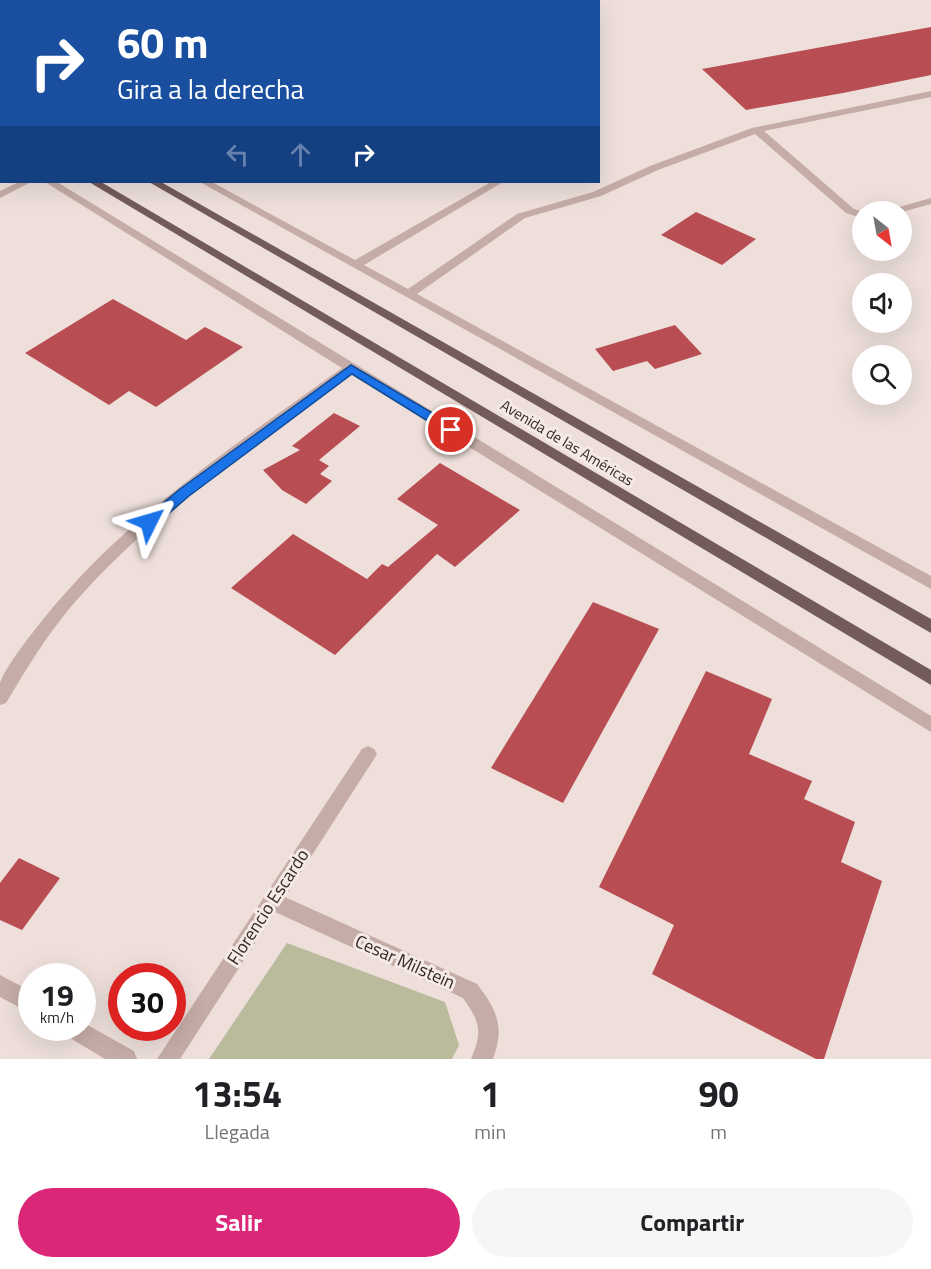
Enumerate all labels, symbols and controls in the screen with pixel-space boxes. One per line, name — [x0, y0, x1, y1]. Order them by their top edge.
text: 60 m — [117, 10, 209, 74]
icon: right — [18, 24, 96, 102]
text: Gira a la derecha — [117, 68, 304, 109]
icon: left — [221, 138, 254, 171]
icon: ahead — [284, 138, 317, 171]
icon: right — [347, 138, 380, 171]
north arrow — [852, 201, 912, 261]
map controls — [852, 201, 912, 405]
button: sound — [852, 273, 912, 333]
button: search — [852, 345, 912, 405]
street label: Avenida de las Américas — [496, 394, 638, 492]
pin — [425, 404, 476, 455]
icon: arrive — [434, 413, 467, 446]
position arrow — [117, 490, 181, 554]
street label: Florencio Escardo — [220, 843, 315, 970]
street label: Cesar Milstein — [351, 927, 460, 996]
speed limit sign: 30 — [108, 963, 186, 1041]
text: 19 — [40, 972, 74, 1018]
text: km/h — [40, 1006, 74, 1029]
text: 13:54 — [192, 1066, 282, 1121]
text: 1 — [480, 1066, 500, 1121]
text: 90 — [698, 1066, 739, 1121]
text: Llegada — [205, 1116, 270, 1147]
text: min — [474, 1116, 506, 1147]
text: m — [710, 1116, 727, 1147]
button: Salir — [18, 1188, 460, 1257]
button: Compartir — [472, 1188, 913, 1257]

